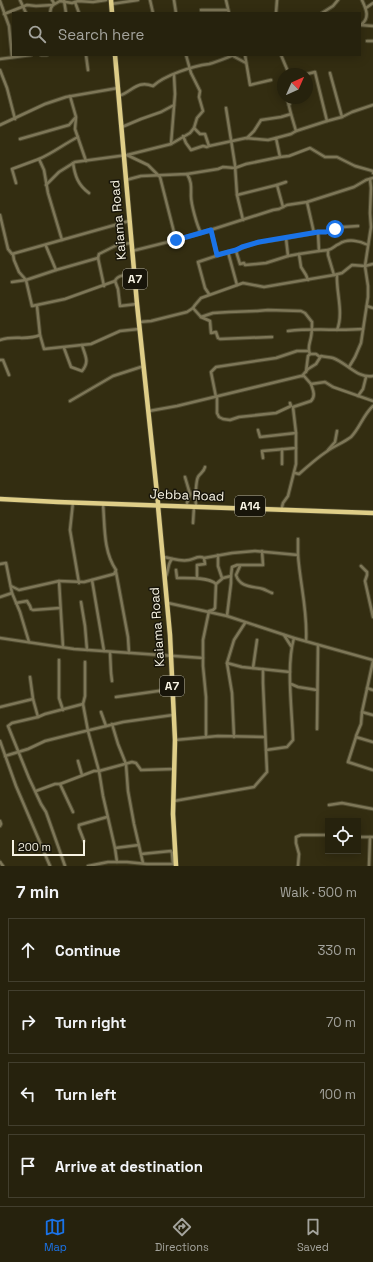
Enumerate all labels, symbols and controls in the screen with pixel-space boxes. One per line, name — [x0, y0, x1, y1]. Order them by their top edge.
search box — [12, 12, 361, 56]
icon: search — [26, 23, 48, 45]
text: Search here — [58, 25, 144, 44]
north arrow — [277, 68, 313, 104]
street label: Kaiama Road — [106, 179, 130, 261]
route start — [326, 220, 344, 238]
route end — [167, 231, 185, 249]
road number: A7 — [123, 269, 147, 289]
street label: Jebba Road — [149, 485, 225, 505]
road number: A14 — [235, 496, 265, 516]
street label: Kaiama Road — [146, 587, 168, 667]
road number: A7 — [160, 676, 184, 696]
map controls — [325, 818, 361, 854]
button: locate — [325, 818, 361, 854]
scale bar — [12, 838, 85, 857]
text: 200 m — [18, 840, 51, 854]
text: 7 min — [16, 881, 59, 903]
text: Walk · 500 m — [280, 884, 357, 901]
icon: ahead — [17, 939, 39, 961]
text: Continue — [55, 941, 121, 960]
text: 330 m — [317, 942, 356, 959]
icon: right — [17, 1011, 39, 1033]
text: Turn right — [55, 1013, 126, 1032]
text: 70 m — [326, 1014, 356, 1031]
icon: left — [17, 1083, 39, 1105]
text: Turn left — [55, 1085, 117, 1104]
text: 100 m — [319, 1086, 356, 1103]
icon: arrive — [17, 1155, 39, 1177]
text: Arrive at destination — [55, 1157, 203, 1176]
tab: Map — [44, 1216, 67, 1254]
tab: Directions — [155, 1216, 209, 1254]
tab: Saved — [297, 1216, 329, 1254]

